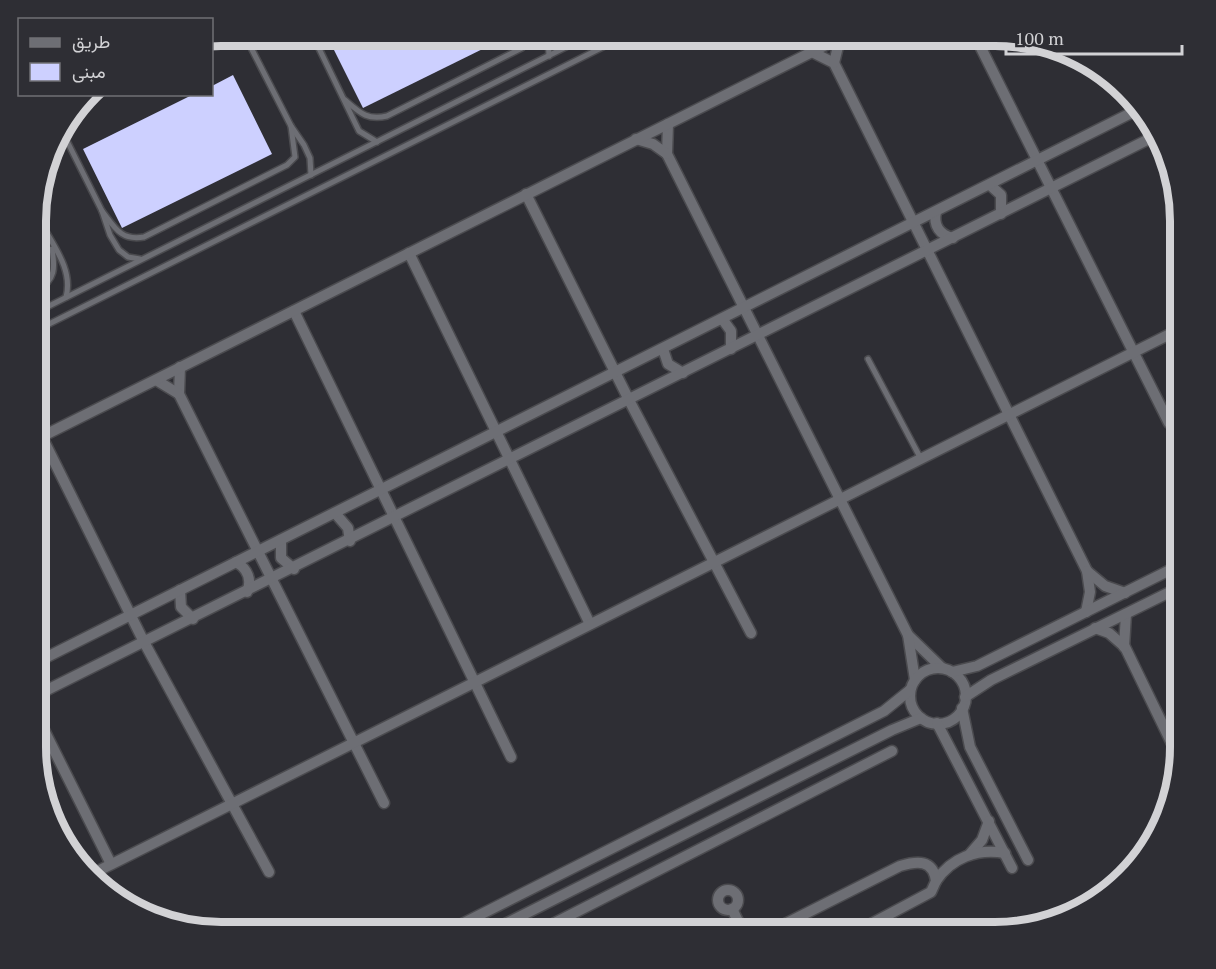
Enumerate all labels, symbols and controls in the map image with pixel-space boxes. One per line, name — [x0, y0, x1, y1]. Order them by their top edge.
legend — [18, 18, 213, 96]
scale bar — [1006, 18, 1182, 56]
text: 100 m — [1015, 26, 1064, 50]
text: طريق — [72, 29, 110, 53]
text: مبنى — [72, 59, 106, 83]

